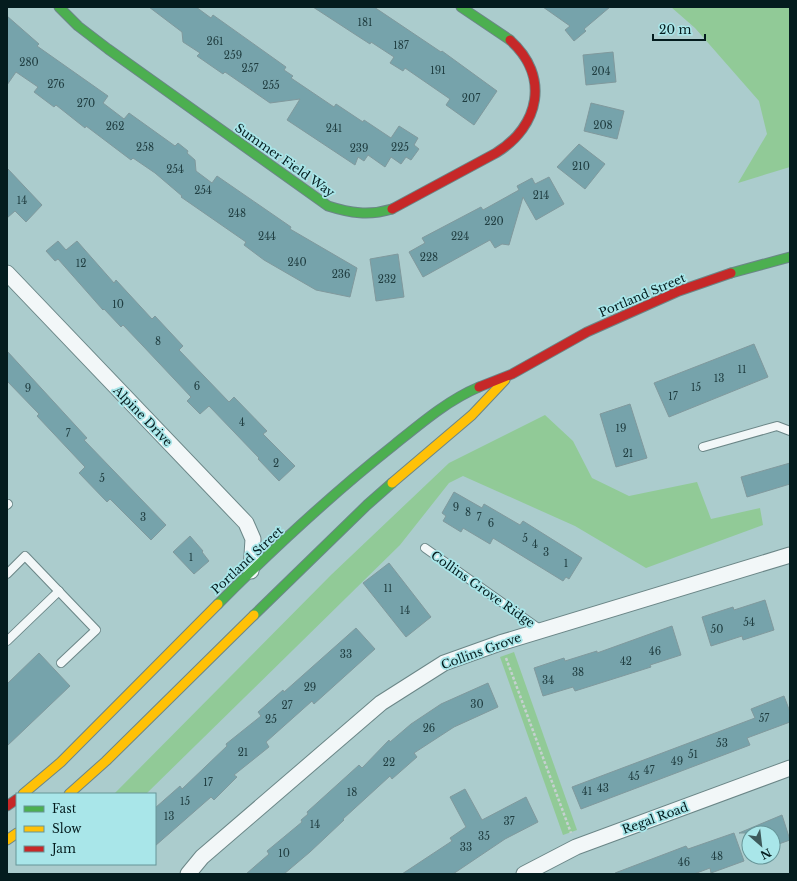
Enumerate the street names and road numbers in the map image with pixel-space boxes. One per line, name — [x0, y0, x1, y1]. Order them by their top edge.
street label: Summer Field Way — [232, 120, 338, 200]
street label: Portland Street — [597, 270, 688, 320]
street label: Alpine Drive — [110, 382, 176, 449]
street label: Portland Street — [208, 523, 286, 597]
street label: Collins Grove Ridge — [428, 548, 538, 631]
street label: Collins Grove — [439, 630, 523, 672]
street label: Regal Road — [620, 799, 690, 837]

